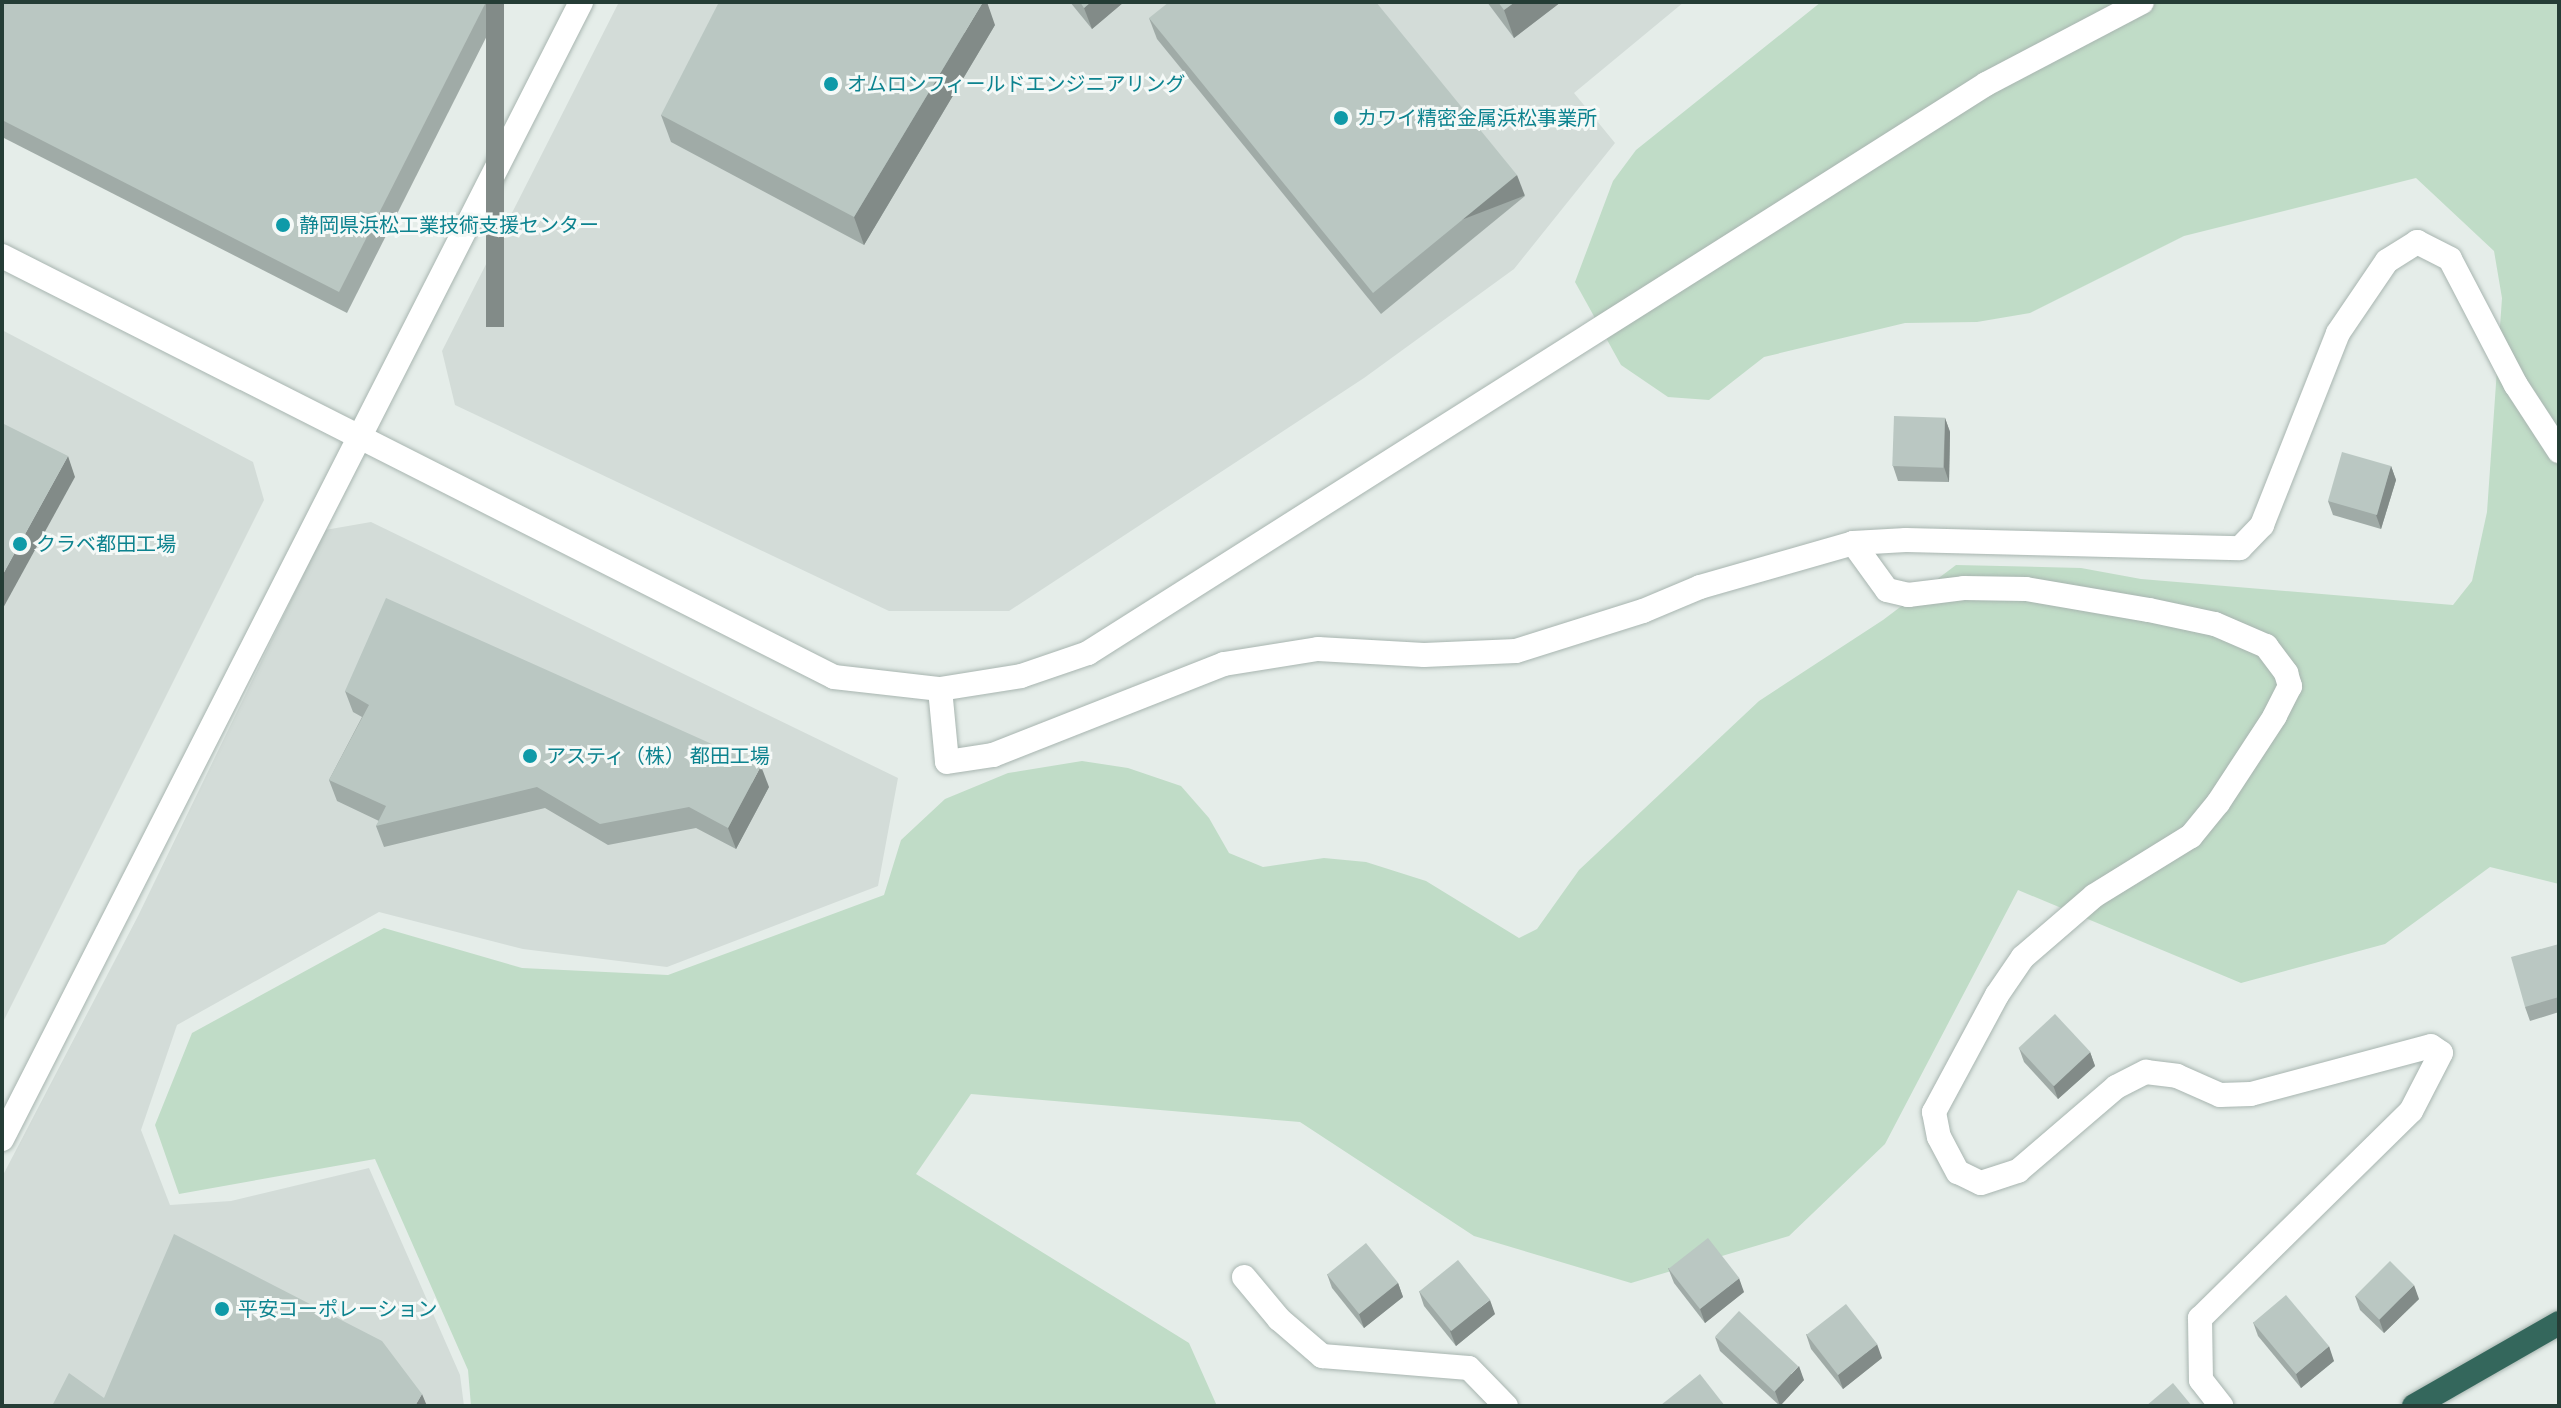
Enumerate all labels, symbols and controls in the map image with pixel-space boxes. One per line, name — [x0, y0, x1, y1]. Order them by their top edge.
place label: オムロンフィールドエンジニアリング — [847, 72, 1187, 96]
marker: オムロンフィールドエンジニアリング — [822, 75, 840, 93]
place label: カワイ精密金属浜松事業所 — [1357, 106, 1597, 130]
marker: カワイ精密金属浜松事業所 — [1332, 109, 1350, 127]
place label: 静岡県浜松工業技術支援センター — [299, 213, 599, 237]
marker: 静岡県浜松工業技術支援センター — [274, 216, 292, 234]
place label: クラベ都田工場 — [36, 532, 176, 556]
marker: クラベ都田工場 — [11, 535, 29, 553]
place label: アスティ（株） 都田工場 — [546, 744, 771, 768]
marker: アスティ（株） 都田工場 — [521, 747, 539, 765]
place label: 平安コーポレーション — [238, 1297, 438, 1321]
marker: 平安コーポレーション — [213, 1300, 231, 1318]

